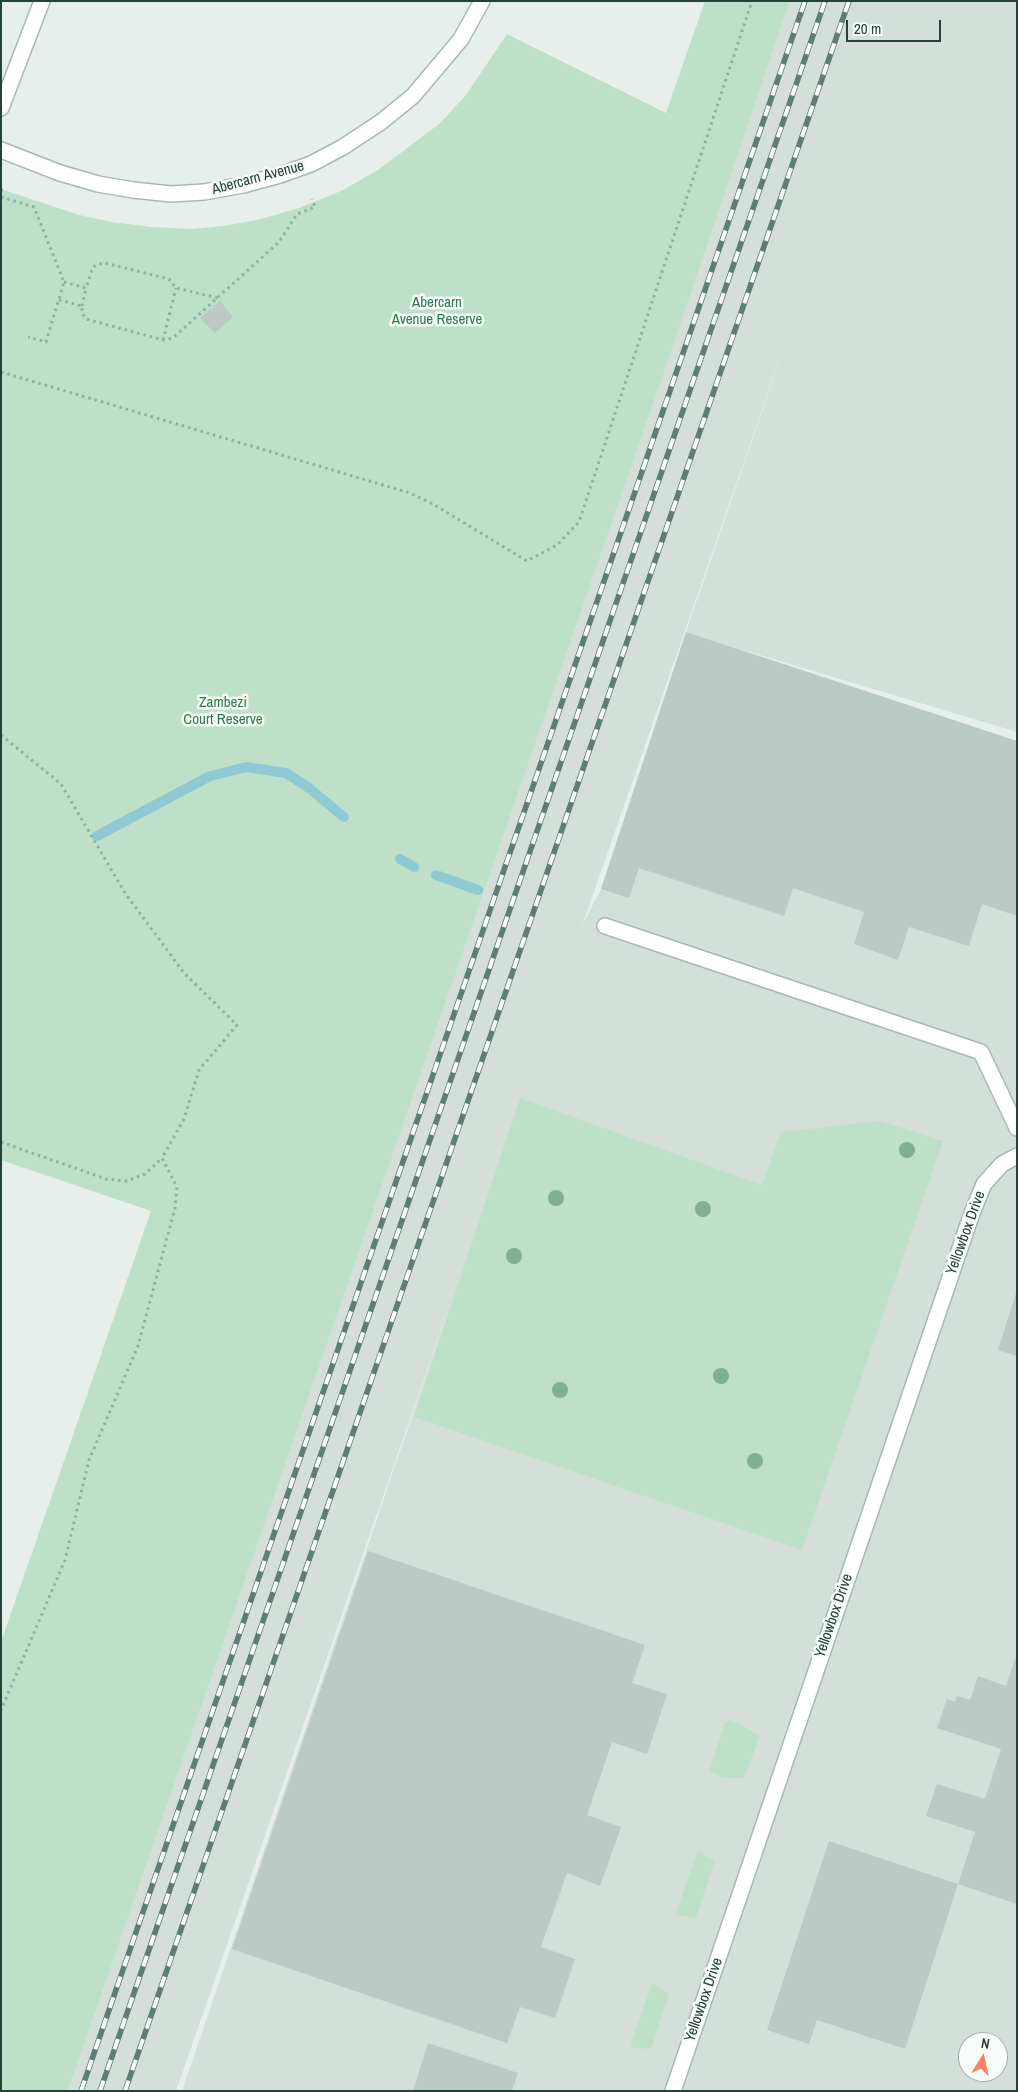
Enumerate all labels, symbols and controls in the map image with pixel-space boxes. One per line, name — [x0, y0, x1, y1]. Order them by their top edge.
scale bar — [848, 10, 943, 42]
text: 20 m — [854, 18, 881, 39]
street label: Abercarn Avenue — [210, 157, 306, 199]
park label: Abercarn Avenue Reserve — [392, 294, 482, 329]
park label: Zambezi Court Reserve — [183, 694, 263, 729]
street label: Yellowbox Drive — [943, 1189, 989, 1277]
street label: Yellowbox Drive — [811, 1572, 857, 1660]
street label: Yellowbox Drive — [681, 1956, 727, 2044]
north arrow — [958, 2032, 1008, 2082]
text: N — [980, 2034, 991, 2053]

